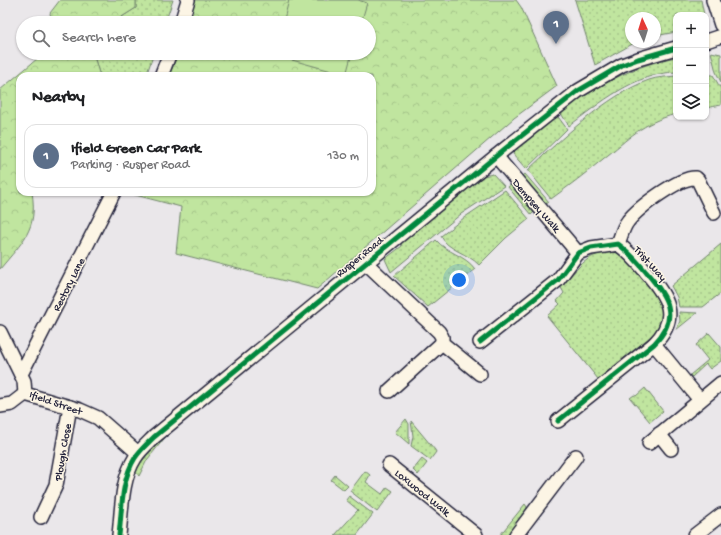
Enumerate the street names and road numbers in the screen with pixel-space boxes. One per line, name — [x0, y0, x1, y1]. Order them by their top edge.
street label: Dempsey Walk — [508, 176, 563, 236]
street label: Rusper Road — [334, 234, 387, 280]
street label: Trist Way — [630, 244, 669, 285]
street label: Rectory Lane — [51, 256, 89, 314]
street label: Ifield Street — [27, 388, 85, 419]
street label: Plough Close — [53, 422, 75, 483]
street label: Loxwood Walk — [392, 468, 453, 520]

